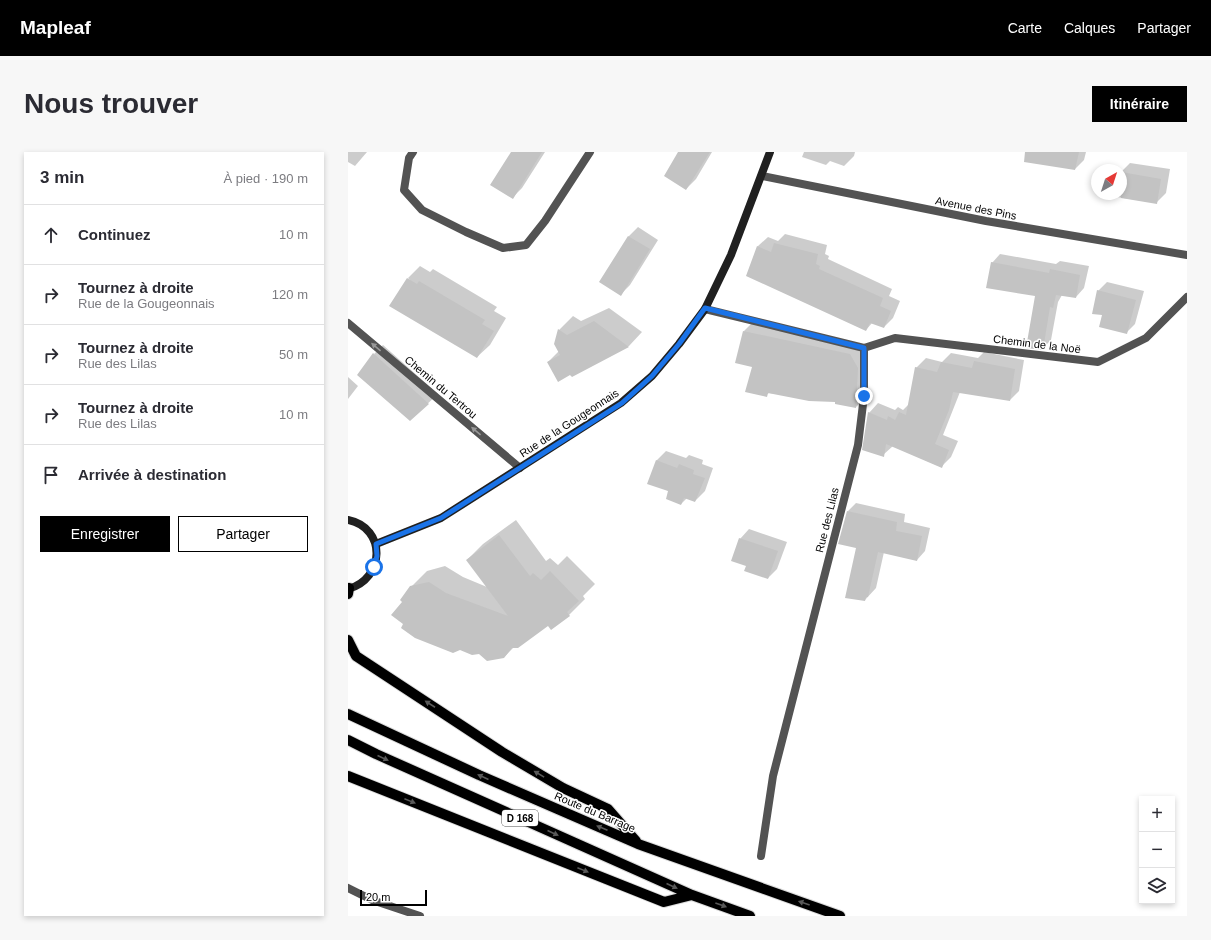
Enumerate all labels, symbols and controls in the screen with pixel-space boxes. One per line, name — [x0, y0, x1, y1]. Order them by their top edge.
text: Mapleaf — [20, 17, 91, 38]
text: Carte — [1008, 20, 1042, 36]
text: Calques — [1064, 20, 1115, 36]
text: Partager — [1137, 20, 1191, 36]
button: Itinéraire — [1092, 86, 1187, 122]
text: Nous trouver — [24, 88, 198, 119]
north arrow — [1091, 164, 1127, 200]
text: 3 min — [40, 168, 84, 187]
text: À pied · 190 m — [223, 171, 308, 186]
street label: Avenue des Pins — [934, 194, 1018, 222]
icon: ahead — [40, 224, 62, 246]
text: Continuez — [78, 226, 151, 243]
text: 10 m — [279, 227, 308, 242]
text: Tournez à droite — [78, 279, 194, 296]
icon: right — [40, 284, 62, 306]
text: 120 m — [272, 287, 308, 302]
text: Rue de la Gougeonnais — [78, 296, 215, 311]
street label: Chemin de la Noë — [993, 333, 1081, 355]
text: Tournez à droite — [78, 339, 194, 356]
one-way arrow — [371, 343, 382, 352]
icon: right — [40, 344, 62, 366]
text: 50 m — [279, 347, 308, 362]
street label: Chemin du Tertrou — [403, 353, 479, 421]
text: Rue des Lilas — [78, 356, 157, 371]
street label: Rue de la Gougeonnais — [517, 386, 621, 460]
route end — [855, 387, 873, 405]
text: Tournez à droite — [78, 399, 194, 416]
icon: right — [40, 404, 62, 426]
text: 10 m — [279, 407, 308, 422]
text: Rue des Lilas — [78, 416, 157, 431]
one-way arrow — [471, 426, 481, 435]
icon: arrive — [40, 464, 62, 486]
text: Arrivée à destination — [78, 466, 226, 483]
street label: Rue des Lilas — [813, 486, 841, 554]
button: Enregistrer — [40, 516, 170, 552]
button: Partager — [178, 516, 308, 552]
route start — [365, 558, 383, 576]
one-way arrow — [424, 701, 435, 708]
one-way arrow — [377, 755, 389, 761]
one-way arrow — [533, 771, 545, 778]
one-way arrow — [477, 774, 489, 780]
street label: Route du Barrage — [553, 790, 637, 834]
map controls — [1139, 796, 1175, 904]
button: + — [1139, 796, 1175, 832]
one-way arrow — [405, 798, 417, 804]
road number: D 168 — [502, 810, 538, 826]
one-way arrow — [596, 825, 608, 831]
one-way arrow — [547, 830, 559, 836]
button: − — [1139, 832, 1175, 868]
one-way arrow — [577, 868, 589, 874]
button: layers — [1139, 868, 1175, 904]
one-way arrow — [666, 883, 677, 889]
scale bar — [360, 888, 427, 907]
text: 20 m — [366, 891, 390, 903]
one-way arrow — [797, 900, 809, 906]
one-way arrow — [715, 903, 727, 909]

